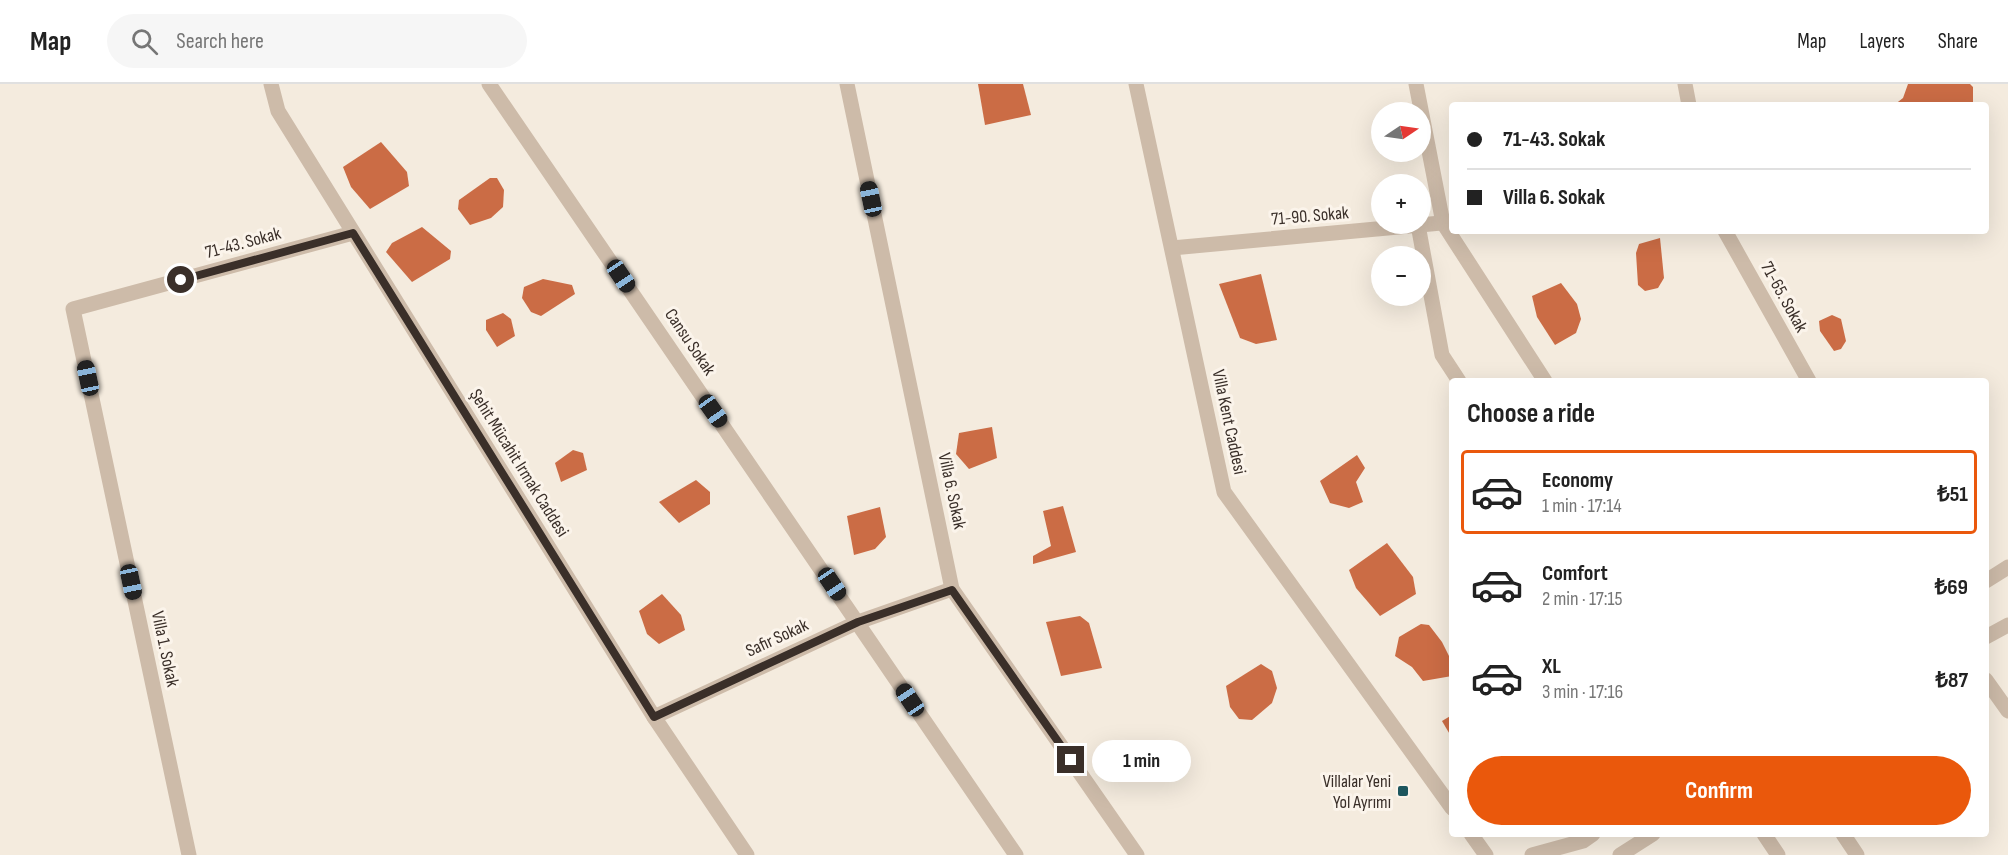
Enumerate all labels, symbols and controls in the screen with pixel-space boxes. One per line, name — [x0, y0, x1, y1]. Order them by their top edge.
search box — [107, 14, 527, 68]
text: Map — [30, 25, 71, 58]
icon: search — [128, 25, 161, 58]
text: Search here — [176, 28, 264, 55]
text: Map — [1797, 29, 1826, 54]
text: Layers — [1859, 29, 1905, 54]
text: Share — [1938, 29, 1978, 54]
north arrow — [1371, 102, 1431, 162]
map controls — [1371, 102, 1431, 306]
text: 71-43. Sokak — [1503, 126, 1605, 153]
button: + — [1371, 174, 1431, 234]
car — [858, 180, 884, 218]
text: Villa 6. Sokak — [1503, 184, 1605, 211]
street label: 71-90. Sokak — [1270, 202, 1350, 230]
street label: 71-43. Sokak — [203, 223, 283, 263]
button: − — [1371, 246, 1431, 306]
car — [603, 256, 639, 296]
street label: 71-65. Sokak — [1756, 258, 1812, 336]
route start — [167, 266, 194, 293]
street label: Cansu Sokak — [660, 305, 720, 379]
car — [75, 359, 101, 397]
street label: Villa Kent Caddesi — [1208, 368, 1250, 476]
street label: Şehit Mücahit Irmak Caddesi — [465, 385, 573, 541]
car — [695, 391, 731, 431]
text: Choose a ride — [1467, 398, 1595, 430]
street label: Villa 6. Sokak — [934, 451, 970, 531]
icon: car — [1470, 465, 1524, 519]
text: Economy — [1542, 467, 1613, 494]
text: ₺51 — [1937, 481, 1968, 508]
text: 1 min · 17:14 — [1542, 494, 1622, 518]
icon: car — [1470, 558, 1524, 612]
text: Comfort — [1542, 560, 1608, 587]
car — [118, 563, 144, 601]
car — [814, 564, 850, 604]
text: ₺69 — [1935, 574, 1968, 601]
text: 2 min · 17:15 — [1542, 587, 1623, 611]
street label: Villa 1. Sokak — [147, 609, 183, 689]
street label: Safir Sokak — [742, 614, 812, 662]
icon: car — [1470, 651, 1524, 705]
text: XL — [1542, 653, 1561, 680]
text: ₺87 — [1935, 667, 1968, 694]
car — [892, 680, 928, 720]
text: 3 min · 17:16 — [1542, 680, 1623, 704]
callout: 1 min — [1092, 739, 1191, 781]
route end — [1057, 746, 1084, 773]
text: 1 min — [1123, 749, 1160, 773]
button: Confirm — [1467, 756, 1971, 825]
place label: Villalar Yeni Yol Ayrımı — [1323, 771, 1391, 813]
marker: Villalar Yeni Yol Ayrımı — [1396, 784, 1410, 798]

